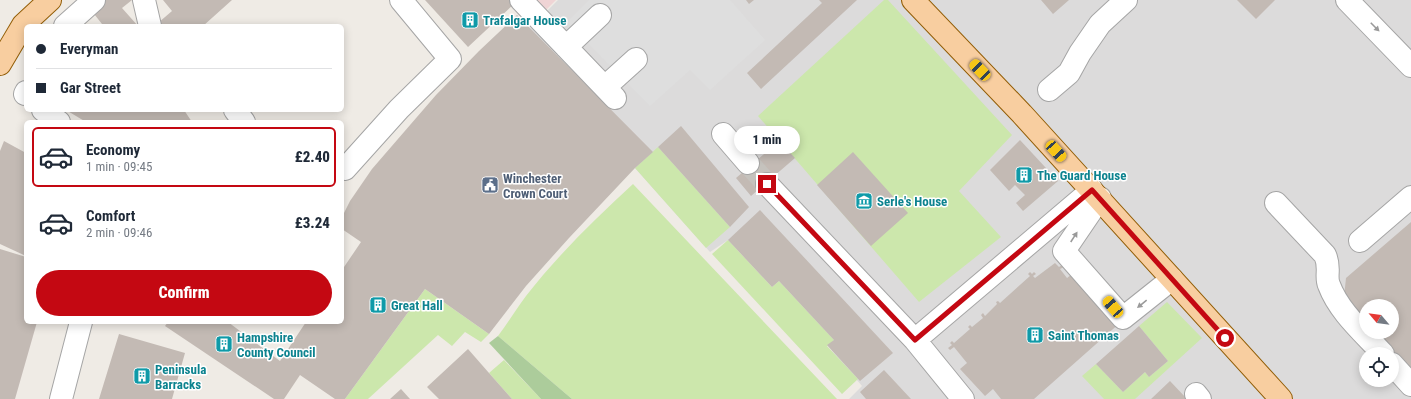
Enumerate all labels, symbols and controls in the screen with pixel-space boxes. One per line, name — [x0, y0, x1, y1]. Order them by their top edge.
building icon: Trafalgar House — [460, 10, 480, 30]
place label: Trafalgar House — [483, 13, 566, 28]
one-way arrow — [1370, 22, 1380, 32]
text: Everyman — [60, 40, 118, 58]
car — [967, 57, 993, 83]
text: Gar Street — [60, 79, 121, 97]
callout: 1 min — [734, 126, 800, 154]
text: 1 min — [753, 132, 781, 147]
car — [1044, 138, 1068, 164]
icon: car — [38, 139, 74, 175]
text: Economy — [86, 141, 140, 159]
text: £2.40 — [295, 148, 330, 166]
text: 1 min · 09:45 — [86, 159, 152, 174]
building icon: The Guard House — [1014, 165, 1034, 185]
place label: The Guard House — [1037, 168, 1126, 183]
place label: Winchester Crown Court — [503, 171, 567, 201]
public building icon: Winchester Crown Court — [480, 175, 500, 195]
route end — [758, 175, 776, 193]
museum icon: Serle's House — [854, 191, 874, 211]
place label: Serle's House — [877, 194, 947, 209]
icon: car — [38, 205, 74, 241]
text: Comfort — [86, 207, 135, 225]
text: £3.24 — [295, 214, 330, 232]
text: 2 min · 09:46 — [86, 225, 152, 240]
one-way arrow — [1070, 231, 1077, 243]
button: Confirm — [36, 270, 332, 316]
car — [1101, 294, 1125, 320]
building icon: Great Hall — [368, 295, 388, 315]
place label: Great Hall — [391, 298, 443, 313]
one-way arrow — [1136, 299, 1147, 308]
north arrow — [1359, 299, 1399, 339]
map controls — [1359, 299, 1399, 387]
building icon: Saint Thomas — [1025, 325, 1045, 345]
place label: Saint Thomas — [1048, 328, 1119, 343]
route start — [1216, 329, 1234, 347]
place label: Hampshire County Council — [237, 330, 316, 360]
building icon: Hampshire County Council — [214, 334, 234, 354]
button: locate — [1359, 347, 1399, 387]
place label: Peninsula Barracks — [155, 362, 206, 392]
building icon: Peninsula Barracks — [132, 366, 152, 386]

